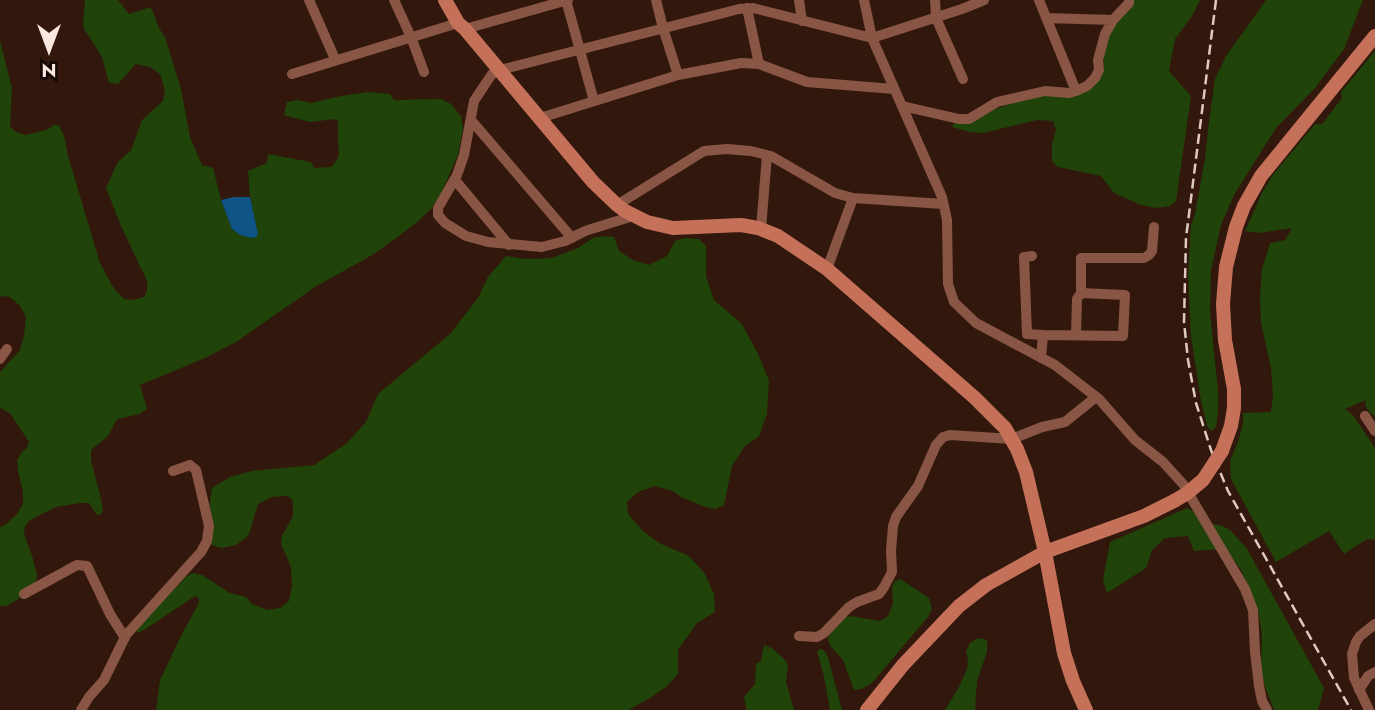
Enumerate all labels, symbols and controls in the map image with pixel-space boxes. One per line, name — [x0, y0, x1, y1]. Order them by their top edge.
north arrow — [14, 14, 84, 84]
text: N — [41, 57, 57, 84]

